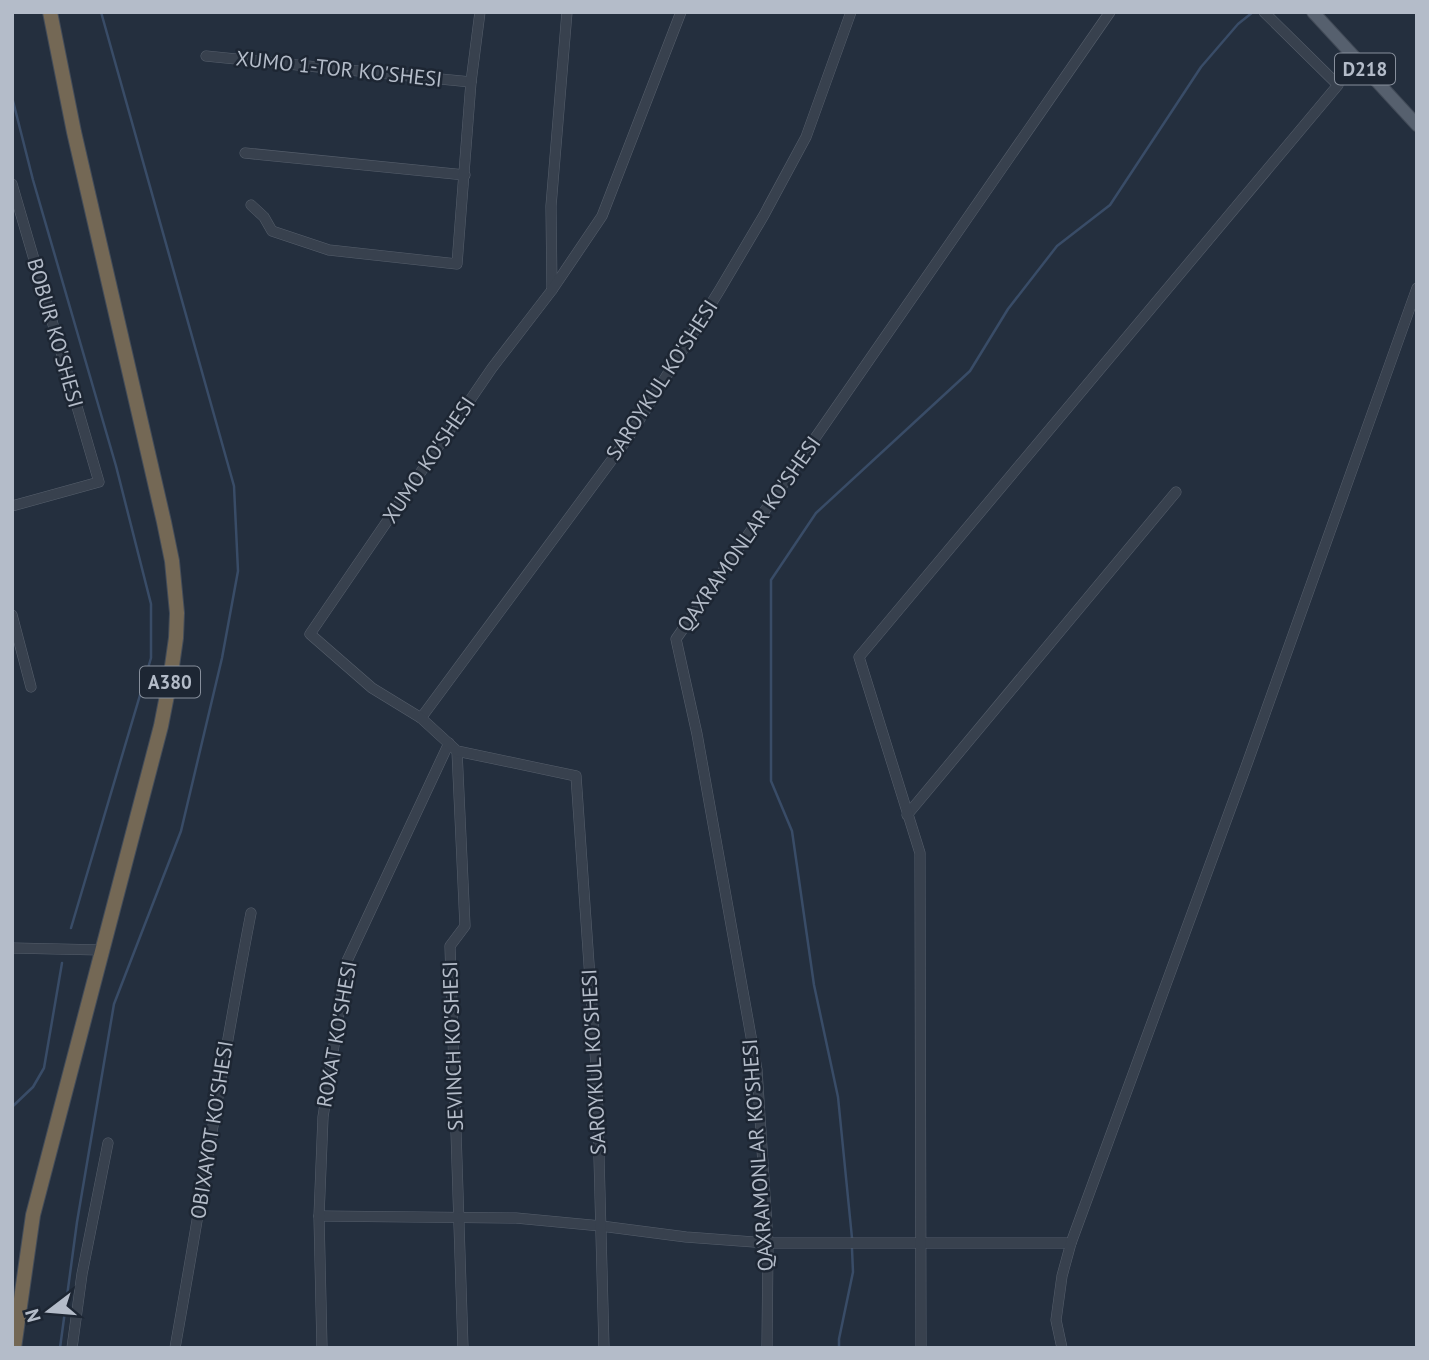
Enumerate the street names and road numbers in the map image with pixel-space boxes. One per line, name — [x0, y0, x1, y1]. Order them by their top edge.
street label: XUMO 1-TOR KO'SHESI — [235, 44, 444, 93]
road number: D218 — [1335, 54, 1395, 85]
street label: BOBUR KO'SHESI — [21, 255, 90, 411]
street label: SAROYKUL KO'SHESI — [600, 294, 724, 465]
street label: XUMO KO'SHESI — [376, 391, 481, 528]
street label: QAXRAMONLAR KO'SHESI — [671, 431, 826, 637]
road number: A380 — [140, 666, 200, 698]
street label: ROXAT KO'SHESI — [310, 959, 363, 1109]
street label: SEVINCH KO'SHESI — [436, 961, 469, 1131]
street label: SAROYKUL KO'SHESI — [575, 968, 612, 1156]
street label: QAXRAMONLAR KO'SHESI — [736, 1038, 779, 1272]
street label: OBIXAYOT KO'SHESI — [184, 1039, 239, 1221]

